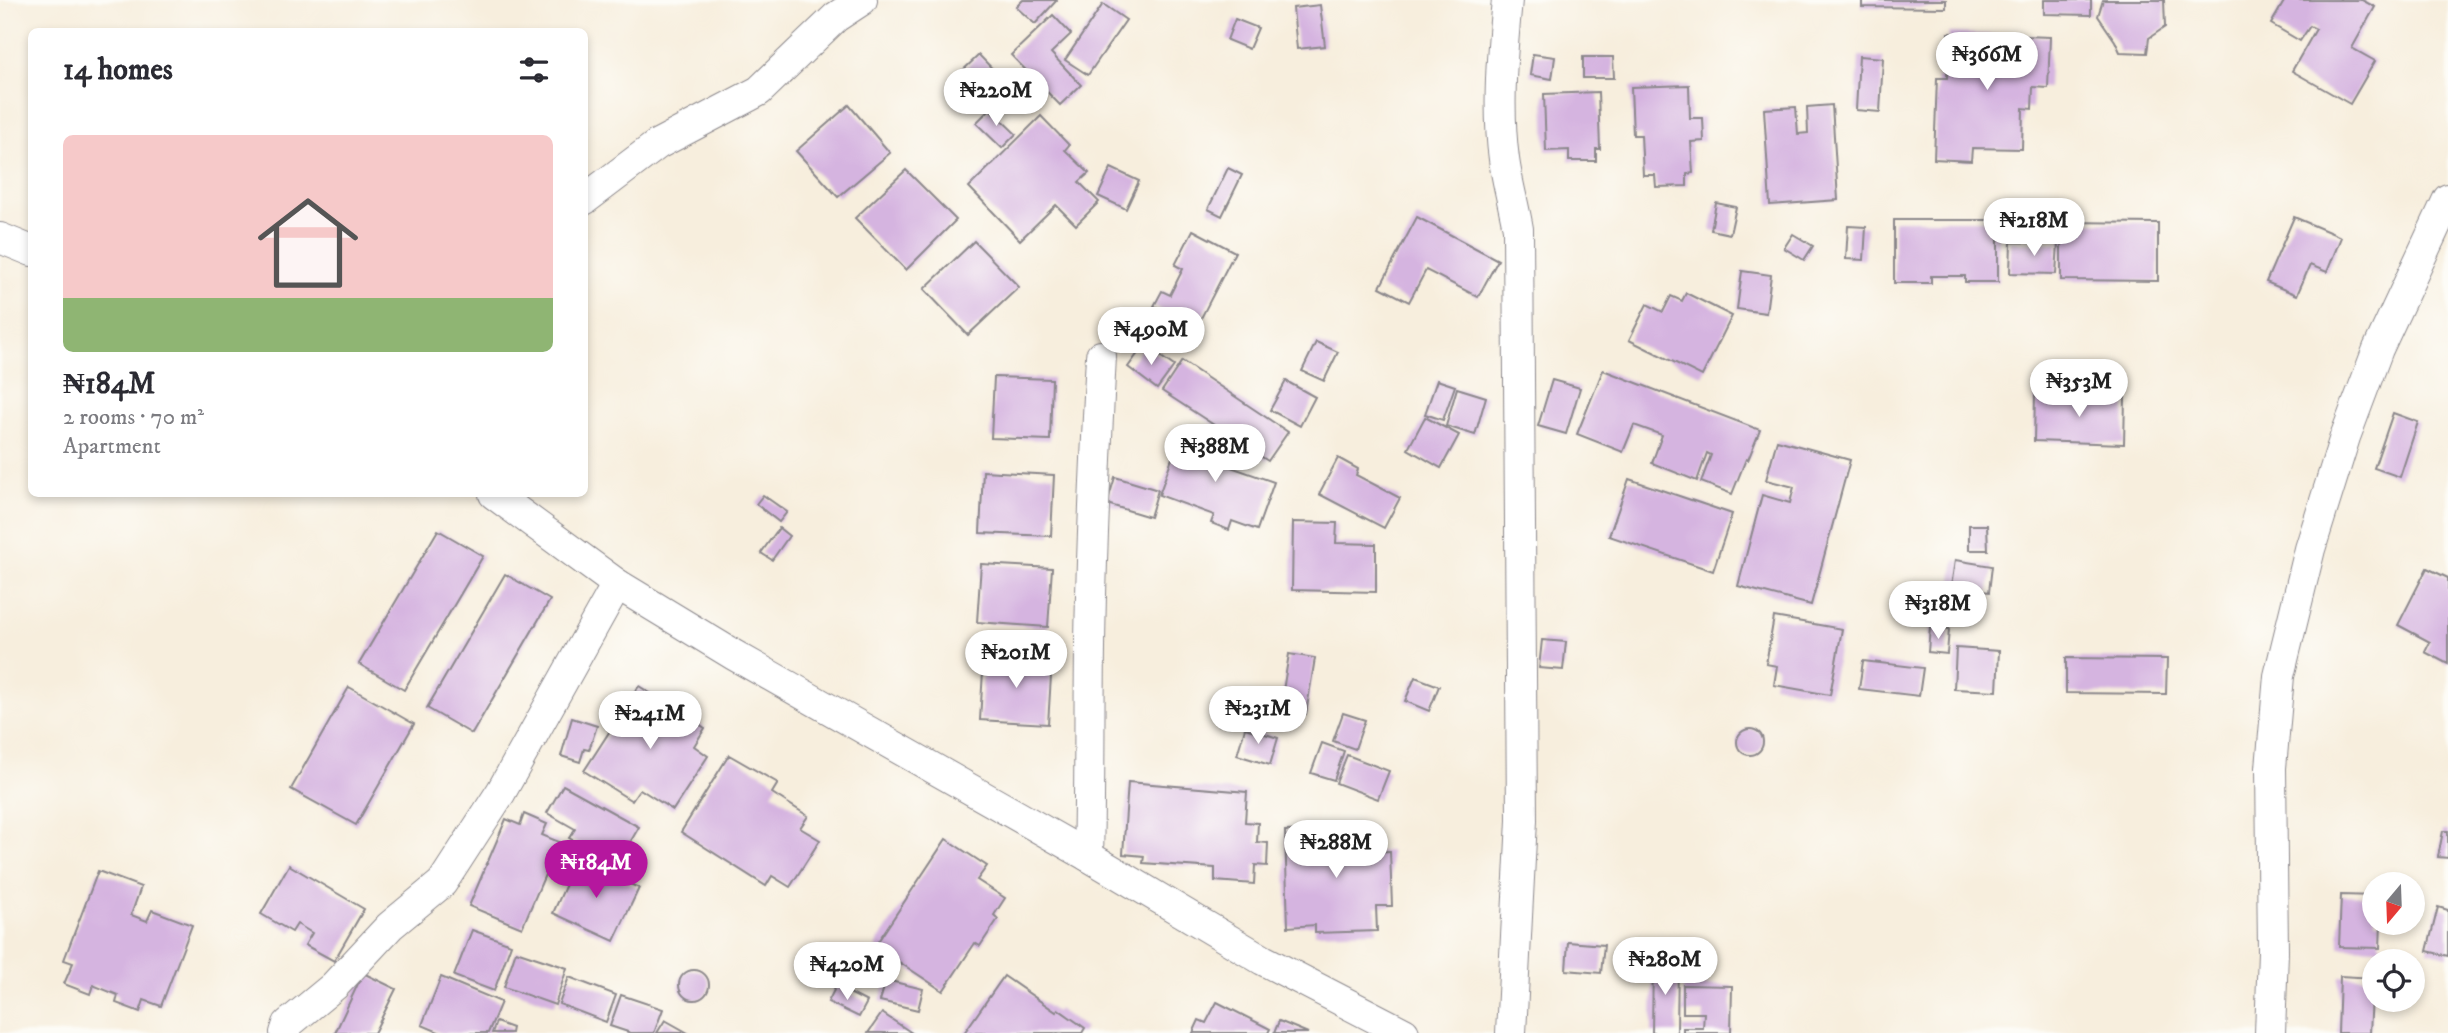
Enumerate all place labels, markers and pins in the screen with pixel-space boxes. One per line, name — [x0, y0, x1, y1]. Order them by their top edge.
pin: ₦366M — [1938, 32, 2036, 92]
pin: ₦220M — [947, 68, 1045, 128]
pin: ₦218M — [1985, 198, 2083, 258]
pin: ₦490M — [1102, 308, 1200, 367]
pin: ₦353M — [2030, 360, 2128, 419]
pin: ₦388M — [1166, 424, 1264, 484]
pin: ₦318M — [1889, 582, 1987, 641]
pin: ₦201M — [967, 630, 1065, 690]
pin: ₦231M — [1209, 686, 1307, 746]
pin: ₦241M — [601, 692, 699, 751]
pin: ₦288M — [1287, 820, 1385, 880]
pin: ₦184M — [547, 841, 645, 900]
pin: ₦280M — [1616, 937, 1714, 997]
pin: ₦420M — [798, 942, 896, 1002]

